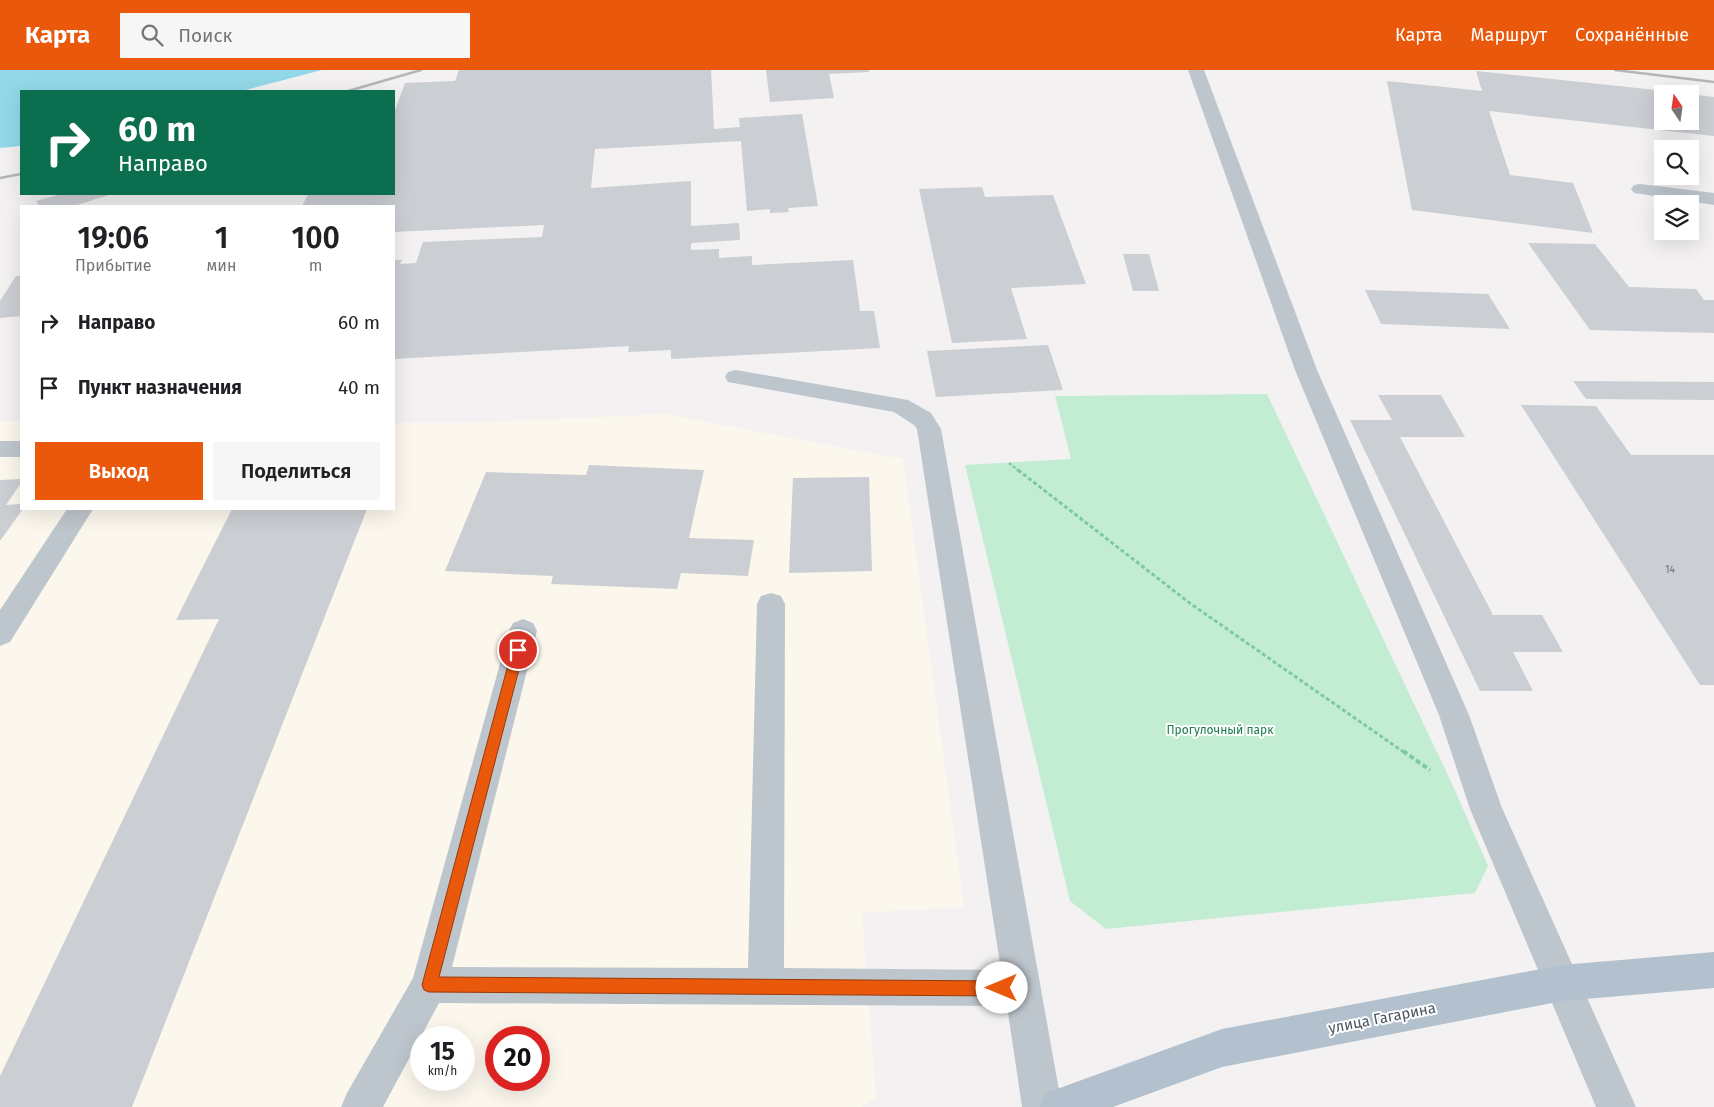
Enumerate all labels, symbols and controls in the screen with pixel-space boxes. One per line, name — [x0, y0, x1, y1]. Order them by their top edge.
search box — [120, 13, 470, 58]
text: Карта — [25, 21, 90, 49]
icon: search — [138, 21, 166, 49]
text: Поиск — [178, 24, 232, 47]
text: Карта — [1395, 24, 1443, 46]
text: Маршрут — [1471, 24, 1547, 46]
text: Сохранённые — [1575, 24, 1689, 46]
north arrow — [1654, 85, 1699, 130]
map controls — [1654, 85, 1699, 240]
text: 60 m — [118, 108, 196, 150]
icon: right — [35, 110, 100, 175]
button: search — [1654, 140, 1699, 185]
text: Направо — [118, 150, 208, 177]
button: layers — [1654, 195, 1699, 240]
text: 19:06 — [78, 220, 149, 256]
text: 1 — [215, 220, 228, 256]
text: 100 — [291, 220, 340, 256]
text: Прибытие — [75, 256, 152, 275]
text: мин — [207, 256, 236, 275]
text: m — [309, 256, 323, 275]
icon: right — [35, 309, 63, 337]
text: Направо — [78, 311, 155, 334]
text: 60 m — [338, 311, 380, 334]
icon: arrive — [35, 374, 63, 402]
text: Пункт назначения — [78, 376, 242, 399]
text: 40 m — [338, 376, 380, 399]
button: Выход — [35, 442, 203, 500]
button: Поделиться — [213, 442, 380, 500]
house number: 14 — [1665, 564, 1676, 576]
pin — [497, 629, 539, 671]
icon: arrive — [504, 636, 532, 664]
park label: Прогулочный парк — [1167, 723, 1274, 737]
position arrow — [975, 961, 1027, 1013]
street label: улица Гагарина — [1327, 999, 1437, 1037]
speed limit sign: 20 — [485, 1026, 550, 1091]
text: 15 — [430, 1037, 455, 1067]
text: km/h — [428, 1064, 457, 1078]

